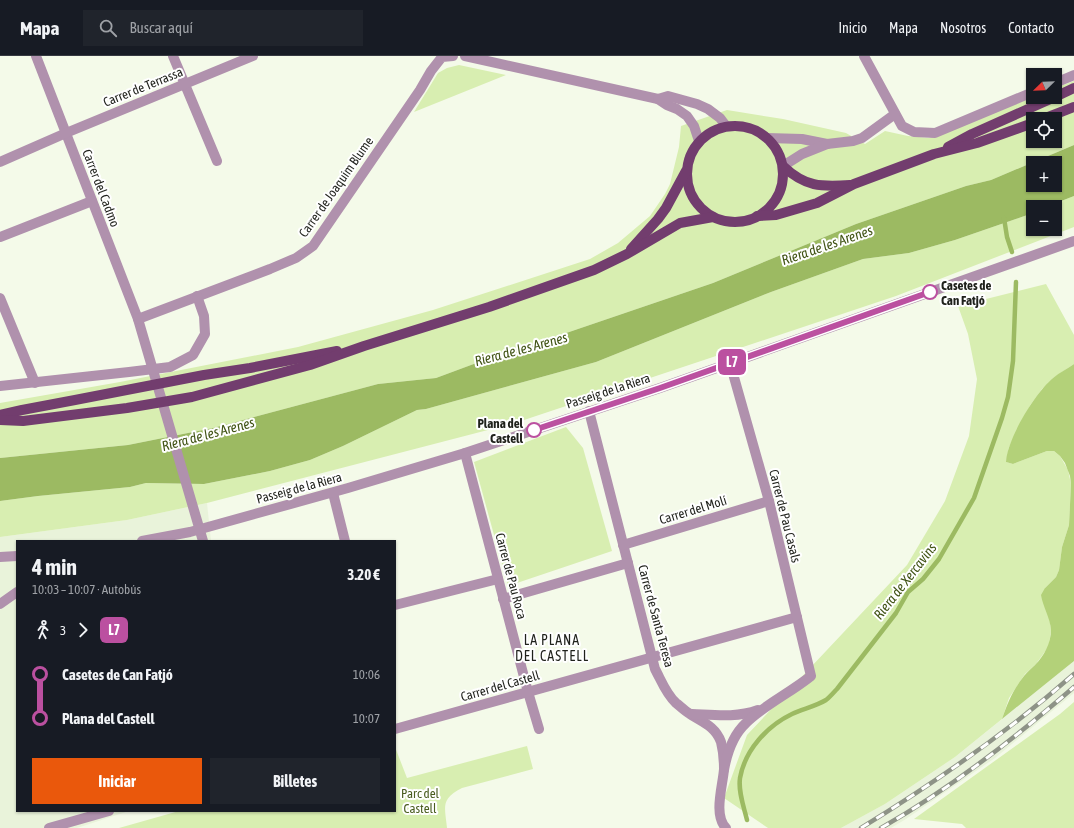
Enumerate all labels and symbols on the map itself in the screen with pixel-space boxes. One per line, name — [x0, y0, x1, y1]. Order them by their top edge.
street label: Carrer de Terrassa — [101, 64, 185, 110]
north arrow — [1026, 68, 1062, 104]
street label: Carrer de Joaquim Blume — [296, 134, 376, 240]
street label: Carrer del Cadmo — [79, 147, 123, 229]
water label: Riera de les Arenes — [779, 222, 875, 268]
place label: Casetes de Can Fatjó — [941, 278, 991, 308]
marker: Casetes de Can Fatjó — [922, 284, 938, 300]
water label: Riera de les Arenes — [473, 329, 569, 369]
line badge: L7 — [714, 349, 750, 375]
street label: Passeig de la Riera — [564, 370, 652, 412]
water label: Riera de les Arenes — [160, 414, 256, 454]
place label: Plana del Castell — [477, 416, 524, 446]
marker: Plana del Castell — [526, 422, 542, 438]
street label: Carrer de Pau Casals — [766, 468, 804, 565]
street label: Passeig de la Riera — [255, 469, 343, 507]
street label: Carrer del Molí — [658, 493, 728, 527]
street label: Carrer de Pau Roca — [492, 531, 530, 621]
water label: Riera de Xercavins — [870, 540, 940, 622]
street label: Carrer de Santa Teresa — [635, 563, 677, 669]
district label: LA PLANA DEL CASTELL — [515, 632, 589, 664]
street label: Carrer del Castell — [459, 667, 542, 704]
park label: Parc del Castell — [401, 786, 440, 816]

